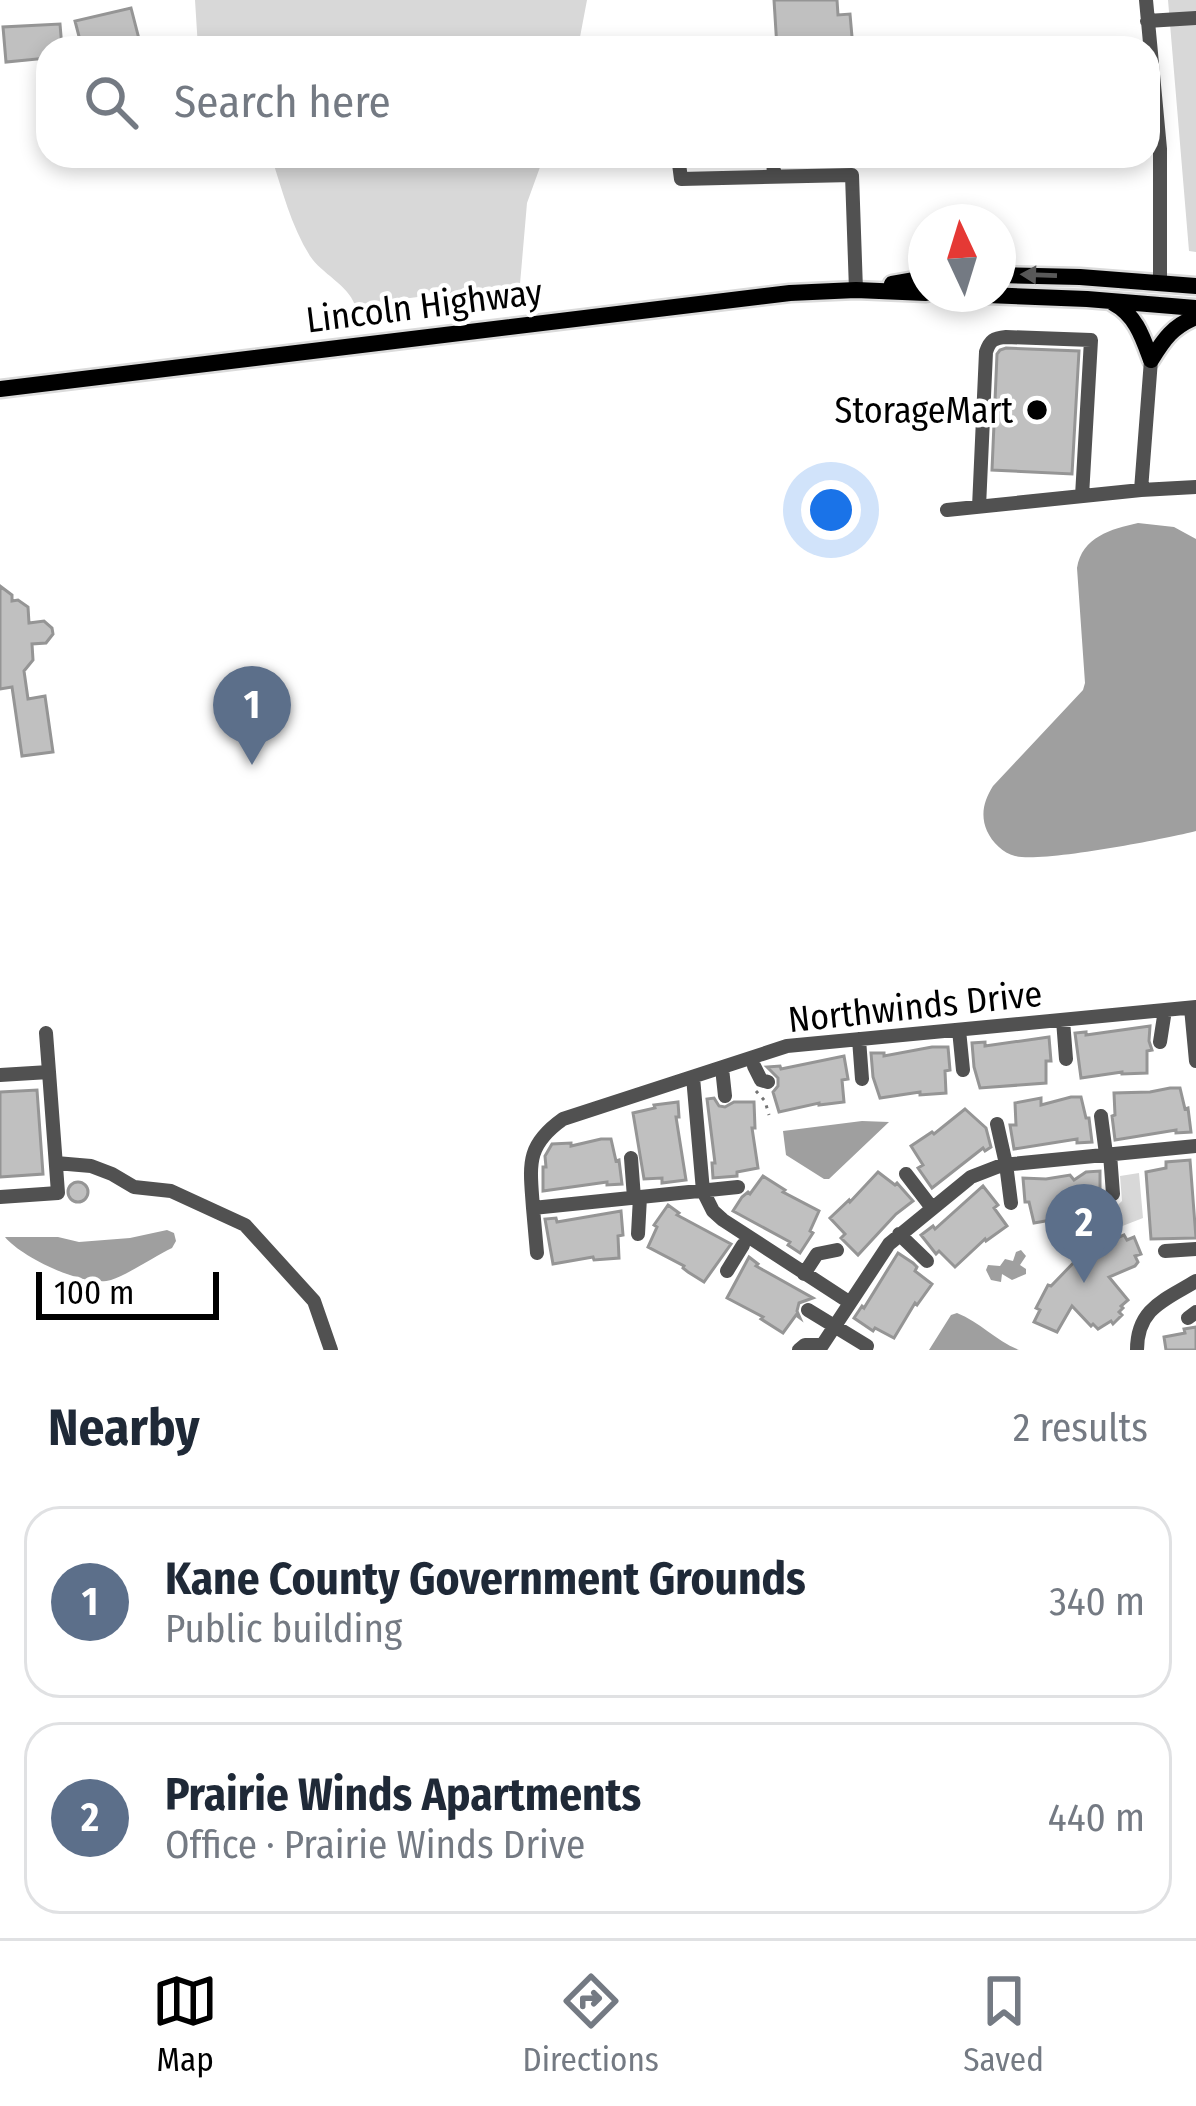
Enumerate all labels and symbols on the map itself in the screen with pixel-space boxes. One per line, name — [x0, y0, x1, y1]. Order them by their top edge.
north arrow — [908, 204, 1016, 312]
one-way arrow — [1019, 265, 1057, 284]
street label: Lincoln Highway — [304, 270, 545, 342]
place label: StorageMart — [835, 389, 1013, 433]
marker: StorageMart — [1024, 397, 1050, 423]
your location — [801, 480, 861, 540]
pin: 1 — [213, 666, 291, 765]
street label: Northwinds Drive — [786, 972, 1044, 1042]
pin: 2 — [1045, 1184, 1123, 1283]
scale bar — [36, 1266, 219, 1319]

